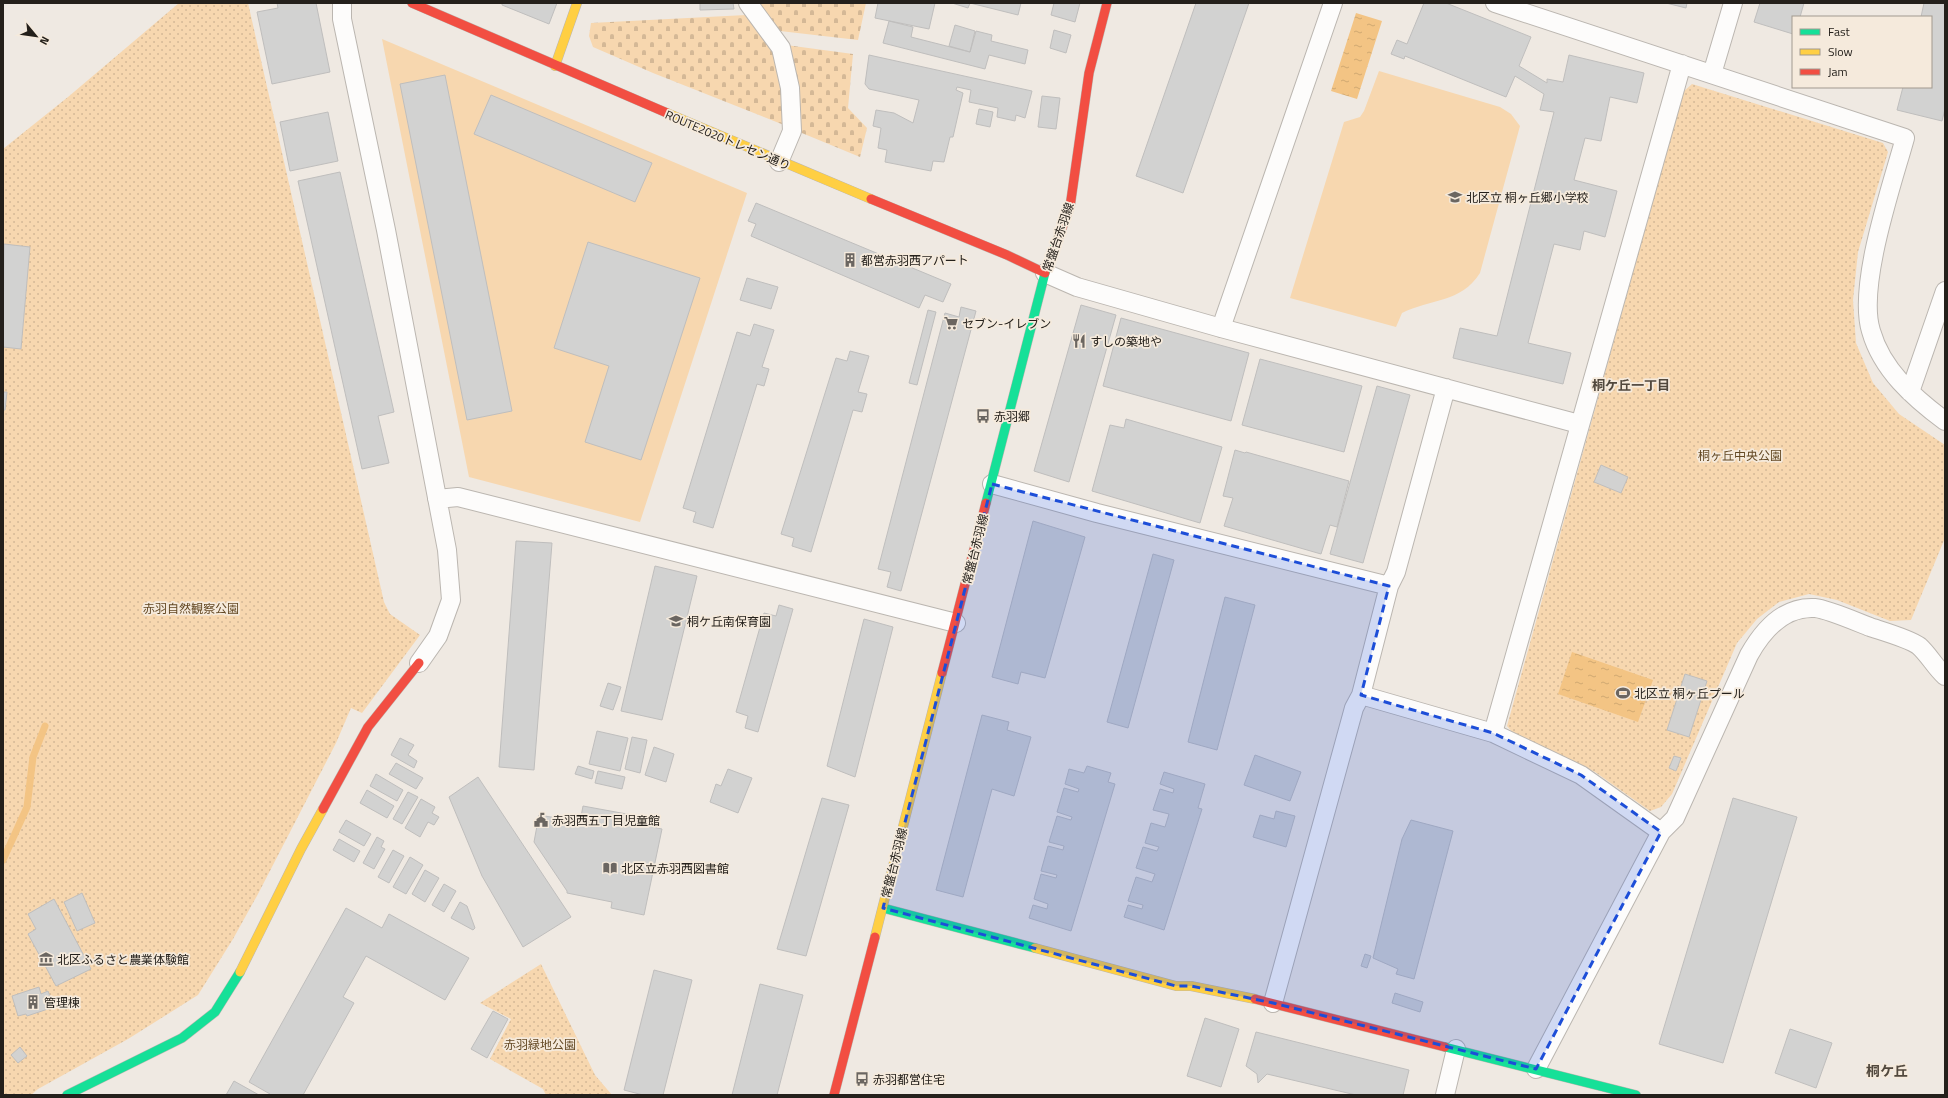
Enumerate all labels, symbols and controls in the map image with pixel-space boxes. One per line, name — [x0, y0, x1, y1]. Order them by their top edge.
north arrow — [16, 16, 56, 56]
legend — [1792, 16, 1932, 88]
text: Fast — [1828, 22, 1851, 41]
text: N — [36, 34, 54, 48]
text: Slow — [1828, 42, 1853, 61]
text: Jam — [1828, 62, 1848, 81]
street label: ROUTE2020トレセン通り — [662, 105, 794, 175]
place label: 北区立 桐ヶ丘郷小学校 — [1466, 188, 1589, 207]
school or university icon: 北区立 桐ヶ丘郷小学校 — [1447, 189, 1463, 205]
street label: 常盤台赤羽線 — [1037, 200, 1079, 274]
place label: 都営赤羽西アパート — [861, 251, 969, 270]
building icon: 都営赤羽西アパート — [842, 252, 858, 268]
place label: セブン-イレブン — [962, 314, 1051, 333]
supermarket icon: セブン-イレブン — [943, 315, 959, 331]
place label: すしの築地や — [1090, 332, 1162, 351]
restaurant icon: すしの築地や — [1071, 333, 1087, 349]
district label: 桐ケ丘一丁目 — [1592, 375, 1670, 395]
place label: 赤羽郷 — [994, 407, 1030, 426]
bus stop icon: 赤羽郷 — [975, 408, 991, 424]
park label: 桐ヶ丘中央公園 — [1698, 446, 1782, 465]
street label: 常盤台赤羽線 — [957, 512, 993, 586]
park label: 赤羽自然観察公園 — [143, 599, 239, 618]
place label: 桐ケ丘南保育園 — [687, 612, 771, 631]
school or university icon: 桐ケ丘南保育園 — [668, 613, 684, 629]
place label: 北区立 桐ヶ丘プール — [1634, 684, 1745, 703]
sports icon: 北区立 桐ヶ丘プール — [1615, 685, 1631, 701]
place label: 赤羽西五丁目児童館 — [552, 811, 660, 830]
public building icon: 赤羽西五丁目児童館 — [533, 812, 549, 828]
street label: 常盤台赤羽線 — [876, 826, 912, 900]
place label: 北区立赤羽西図書館 — [621, 859, 729, 878]
library icon: 北区立赤羽西図書館 — [602, 860, 618, 876]
place label: 北区ふるさと農業体験館 — [57, 950, 189, 969]
museum icon: 北区ふるさと農業体験館 — [38, 951, 54, 967]
place label: 管理棟 — [44, 993, 80, 1012]
building icon: 管理棟 — [25, 994, 41, 1010]
park label: 赤羽緑地公園 — [504, 1035, 576, 1054]
district label: 桐ケ丘 — [1866, 1060, 1908, 1081]
place label: 赤羽都営住宅 — [873, 1070, 945, 1089]
bus stop icon: 赤羽都営住宅 — [854, 1071, 870, 1087]

